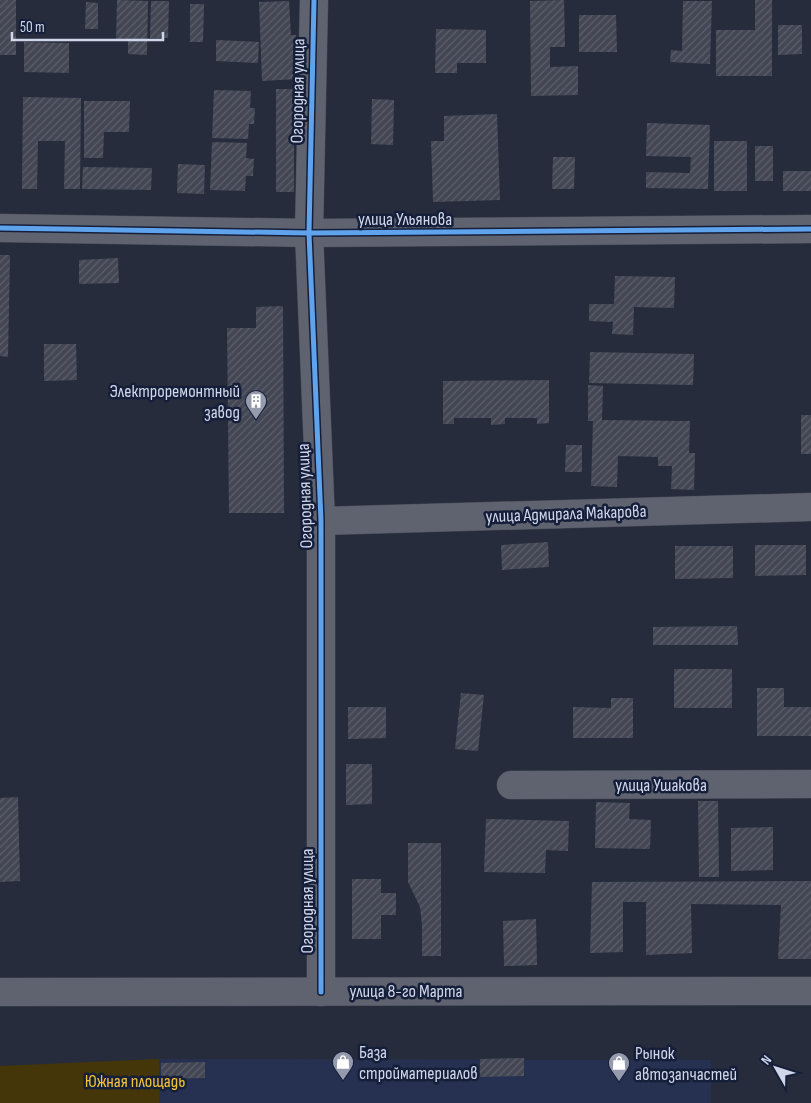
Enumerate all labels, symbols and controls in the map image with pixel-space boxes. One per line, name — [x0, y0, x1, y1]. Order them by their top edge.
scale bar — [12, 10, 164, 42]
text: 50 m — [20, 18, 45, 37]
street label: Огородная улица — [287, 38, 309, 144]
street label: улица Ульянова — [358, 209, 452, 230]
place label: Электроремонтный завод — [109, 381, 240, 423]
building icon: Электроремонтный завод — [244, 389, 268, 420]
street label: Огородная улица — [293, 443, 317, 549]
street label: улица Адмирала Макарова — [485, 501, 647, 527]
street label: улица Ушакова — [615, 775, 707, 796]
street label: Огородная улица — [297, 849, 318, 953]
street label: улица 8-го Марта — [349, 981, 463, 1002]
place label: База стройматериалов — [359, 1042, 478, 1084]
place label: Рынок автозапчастей — [635, 1043, 737, 1085]
north arrow — [751, 1043, 801, 1093]
shop icon: База стройматериалов — [331, 1050, 355, 1081]
shop icon: Рынок автозапчастей — [607, 1051, 631, 1082]
text: N — [757, 1052, 775, 1068]
park label: Южная площадь — [85, 1071, 185, 1092]

